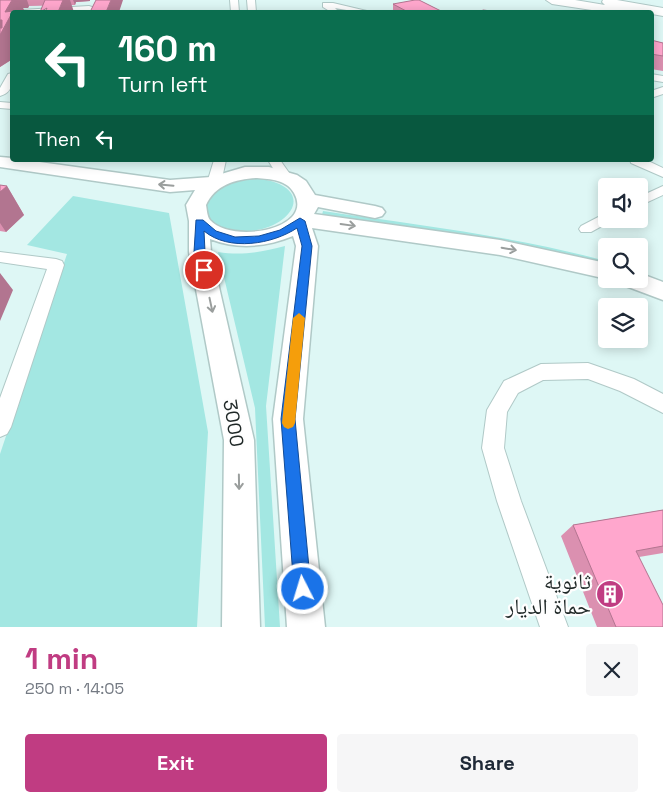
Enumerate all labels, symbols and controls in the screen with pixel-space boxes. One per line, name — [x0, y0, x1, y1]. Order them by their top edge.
text: 160 m — [118, 27, 217, 71]
icon: left — [35, 30, 100, 95]
text: Turn left — [118, 70, 208, 98]
icon: left — [91, 125, 119, 153]
text: Then — [35, 127, 81, 152]
map controls — [598, 178, 648, 348]
button: sound — [598, 178, 648, 228]
one-way arrow — [158, 180, 174, 189]
one-way arrow — [340, 221, 356, 231]
button: search — [598, 238, 648, 288]
one-way arrow — [501, 245, 517, 255]
pin — [183, 249, 225, 291]
icon: arrive — [190, 256, 218, 284]
one-way arrow — [206, 296, 216, 312]
button: layers — [598, 298, 648, 348]
street label: 3000 — [217, 397, 250, 449]
one-way arrow — [235, 474, 244, 490]
position arrow — [276, 562, 328, 614]
place label: ثانوية حماة الديار — [505, 567, 591, 620]
building icon: ثانوية حماة الديار — [595, 579, 625, 609]
text: 1 min — [25, 639, 98, 678]
button: close — [586, 644, 638, 696]
text: 250 m · 14:05 — [25, 678, 124, 699]
button: Exit — [25, 734, 327, 792]
button: Share — [337, 734, 638, 792]

